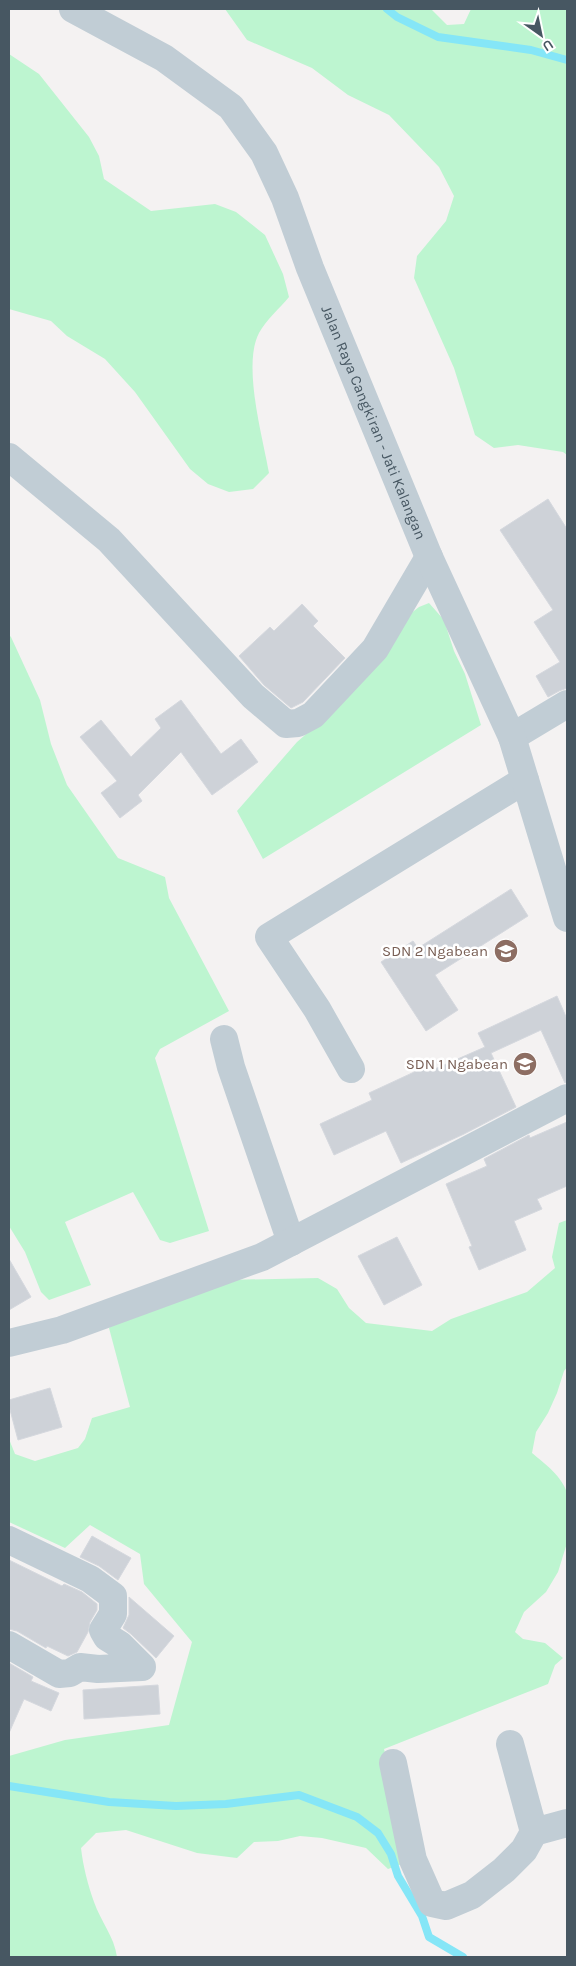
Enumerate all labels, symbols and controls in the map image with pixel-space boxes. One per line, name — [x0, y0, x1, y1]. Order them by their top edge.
north arrow — [516, 10, 566, 60]
text: U — [539, 36, 556, 55]
street label: Jalan Raya Cangkiran - Jati Kalangan — [317, 303, 430, 542]
school or university icon: SDN 2 Ngabean — [493, 938, 519, 964]
place label: SDN 2 Ngabean — [382, 942, 488, 960]
school or university icon: SDN 1 Ngabean — [512, 1051, 538, 1077]
place label: SDN 1 Ngabean — [406, 1055, 508, 1073]

